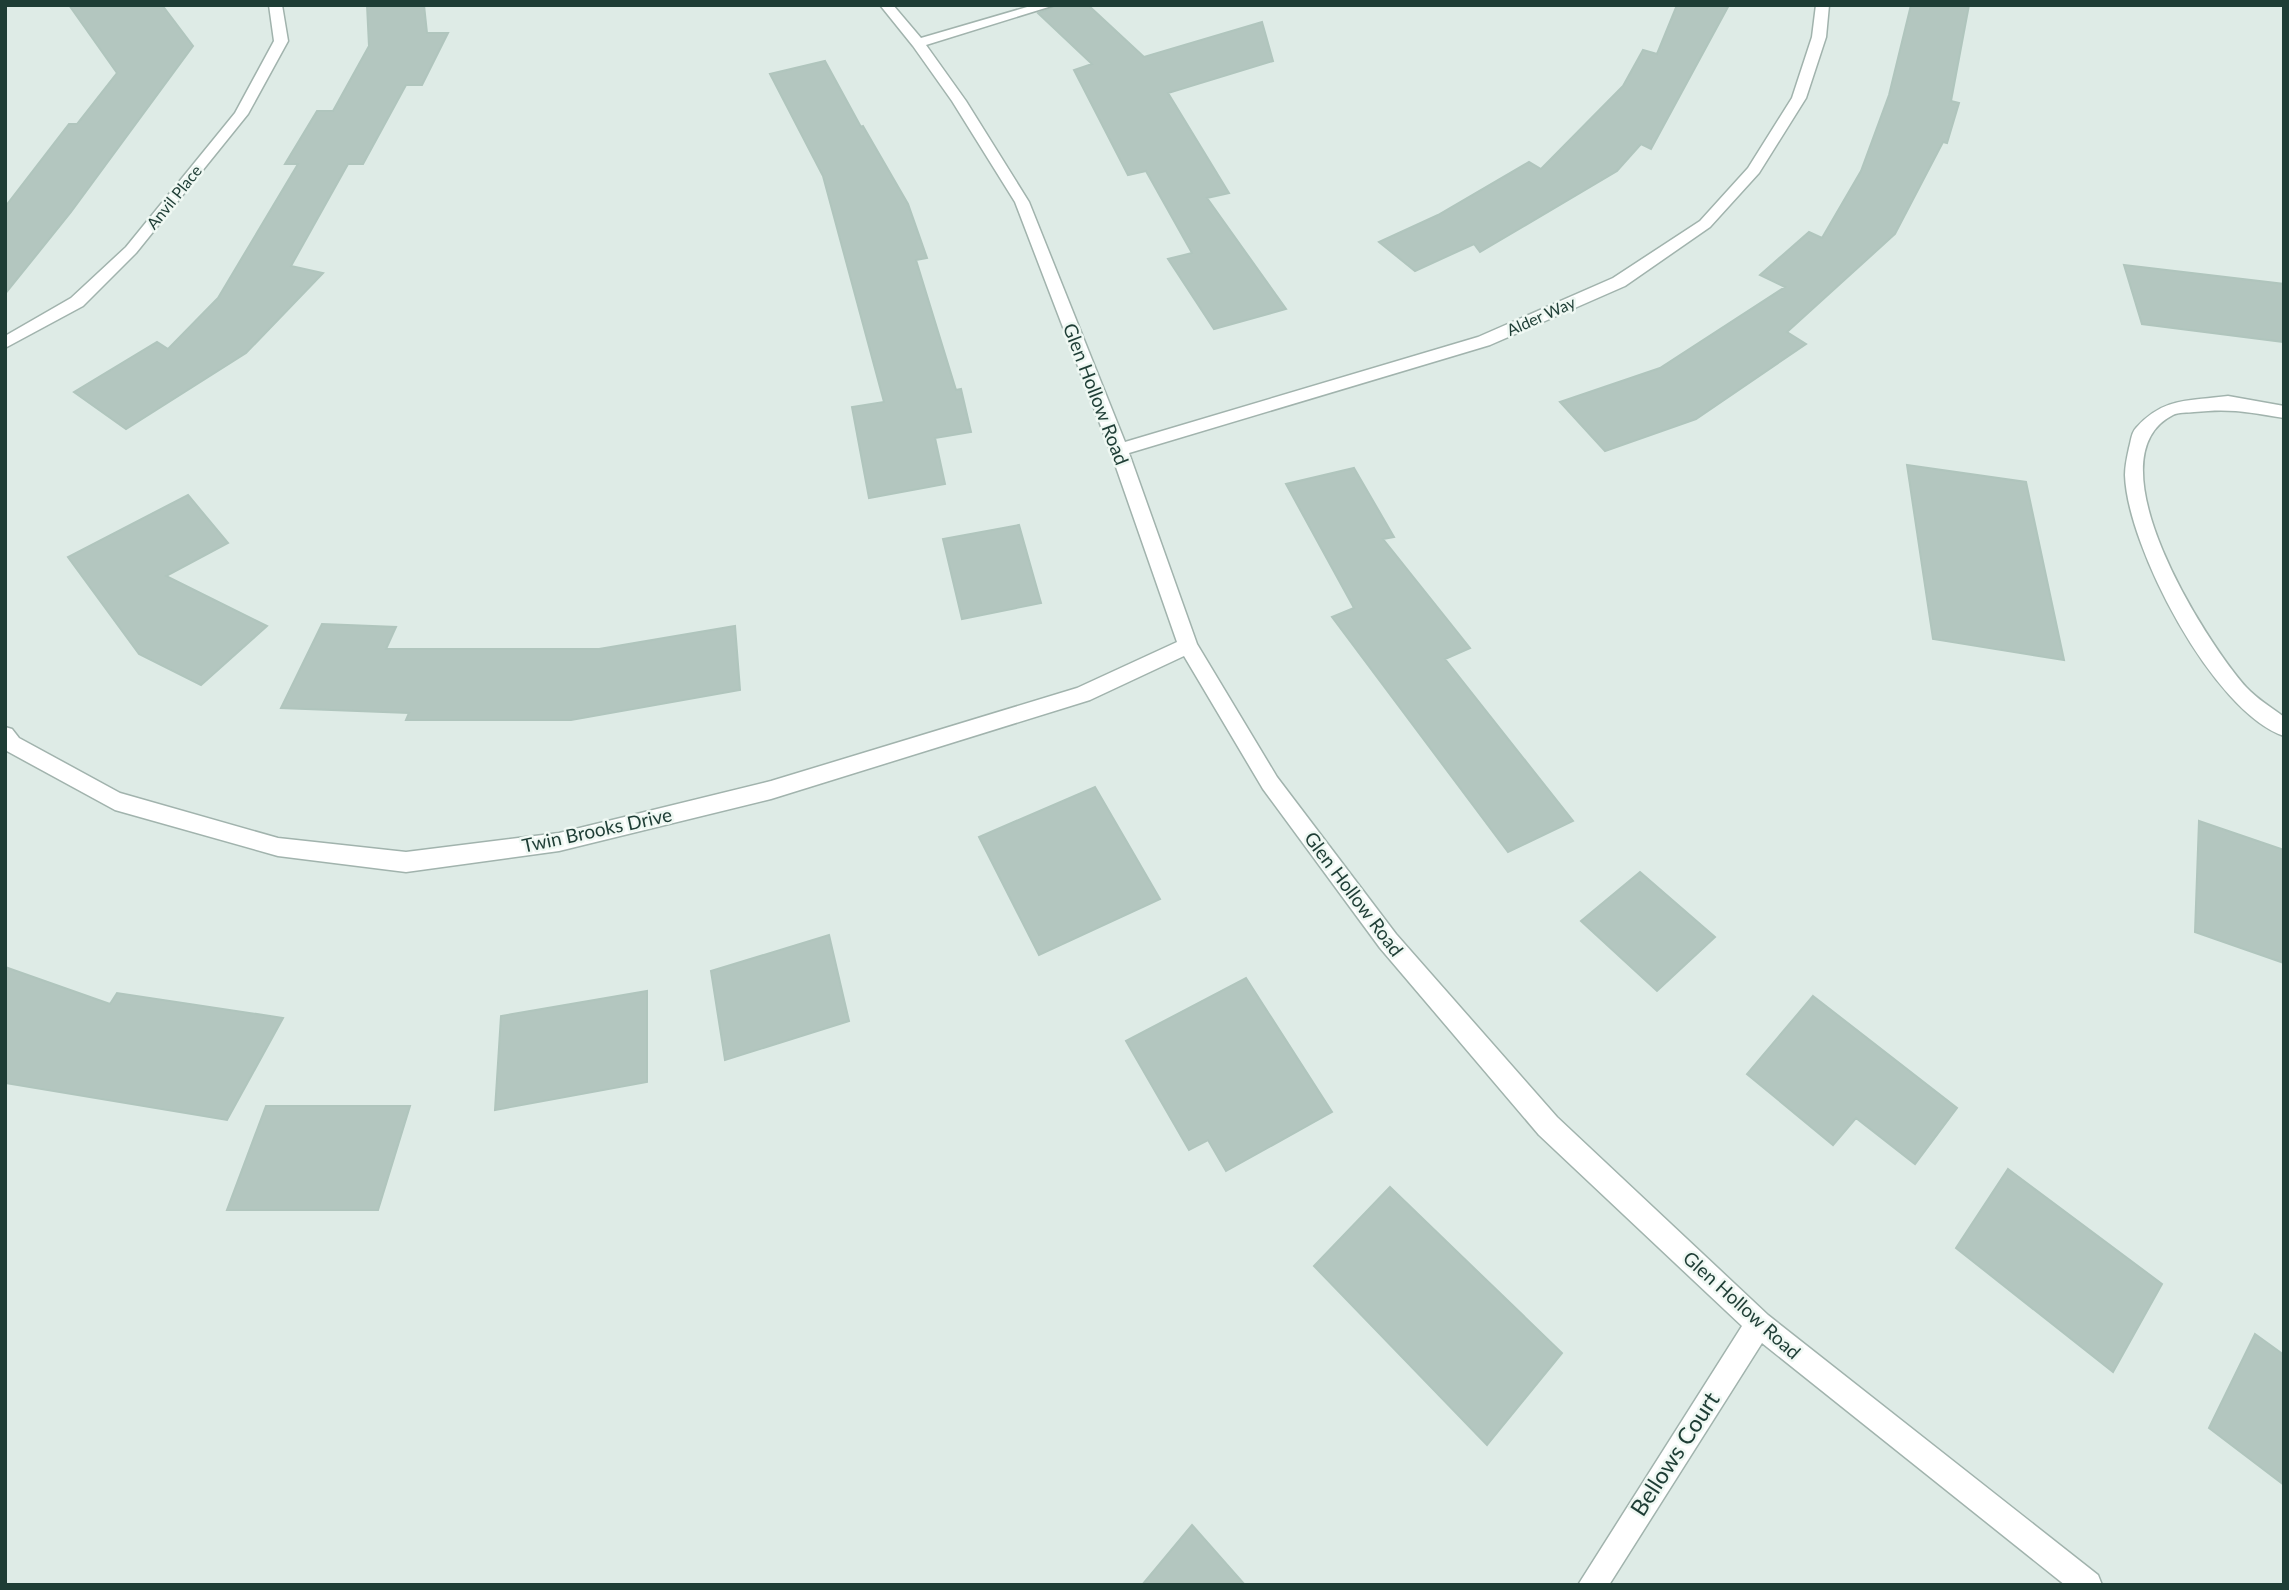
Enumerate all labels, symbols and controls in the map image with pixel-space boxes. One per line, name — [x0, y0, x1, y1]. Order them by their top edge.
street label: Anvil Place — [142, 161, 205, 232]
street label: Alder Way — [1504, 292, 1579, 339]
street label: Glen Hollow Road — [1059, 320, 1134, 468]
street label: Twin Brooks Drive — [520, 802, 674, 857]
street label: Glen Hollow Road — [1300, 827, 1409, 960]
street label: Glen Hollow Road — [1679, 1246, 1806, 1363]
street label: Bellows Court — [1624, 1386, 1725, 1521]

